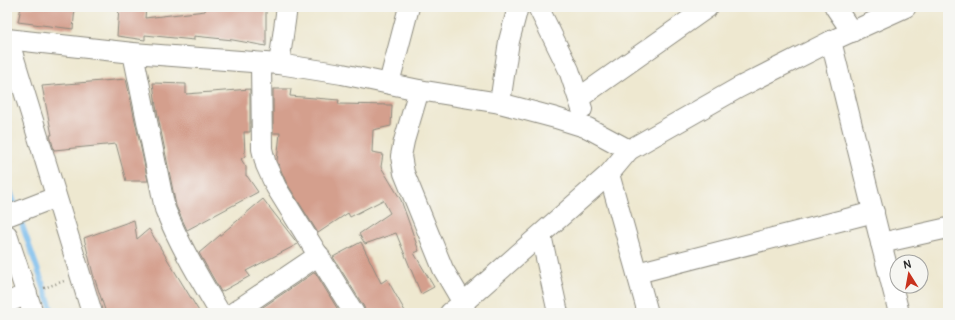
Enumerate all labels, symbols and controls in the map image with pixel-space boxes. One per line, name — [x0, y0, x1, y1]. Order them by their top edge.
north arrow — [889, 254, 929, 294]
text: N — [902, 257, 913, 272]

